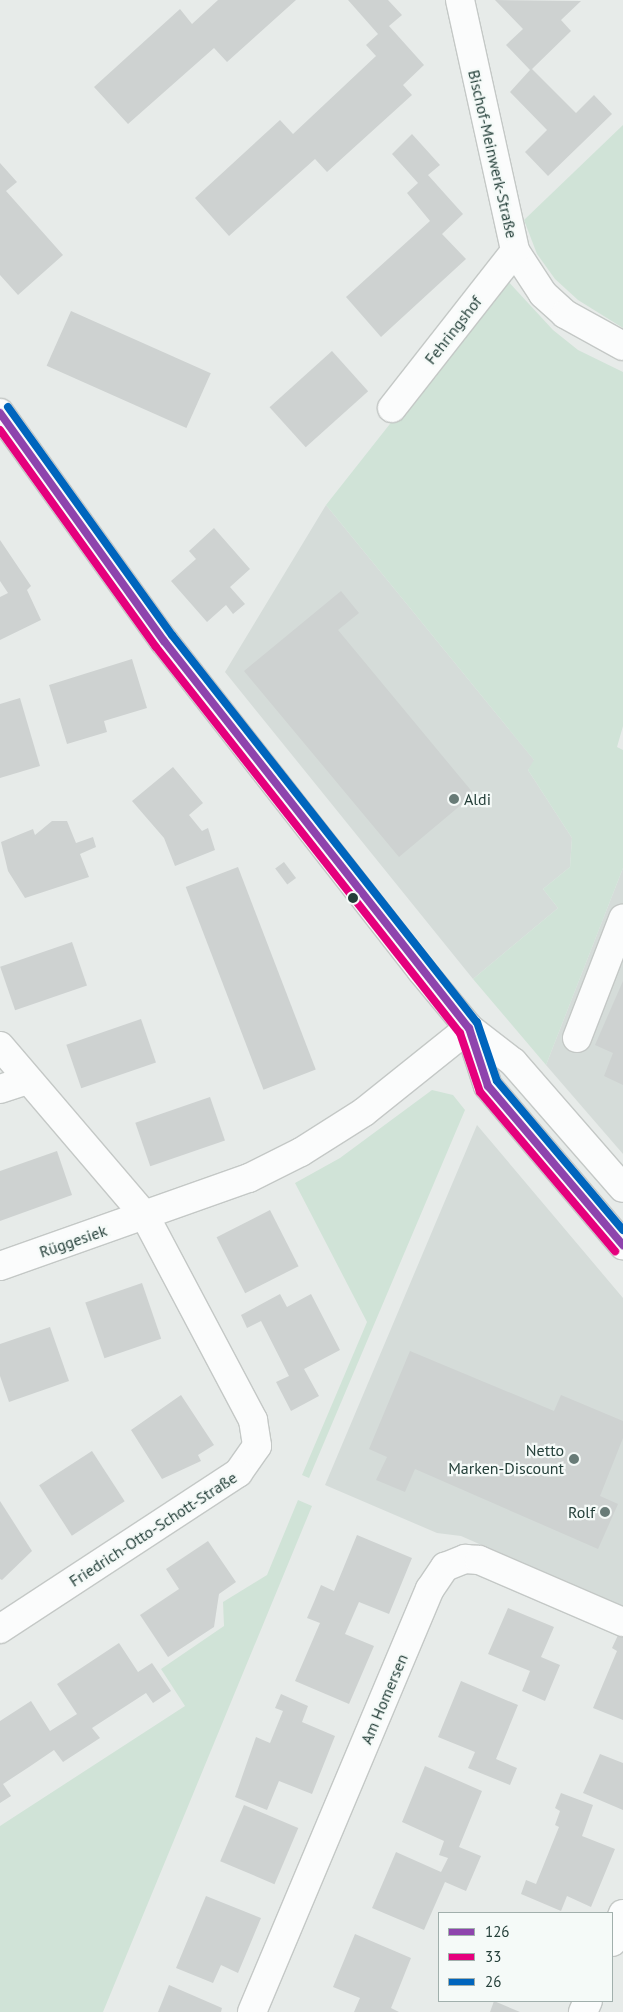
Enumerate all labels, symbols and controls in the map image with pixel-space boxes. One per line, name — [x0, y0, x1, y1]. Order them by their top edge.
street label: Bischof-Meinwerk-Straße — [464, 68, 522, 240]
street label: Fehringshof — [420, 292, 486, 368]
place label: Aldi — [464, 789, 491, 809]
marker: Aldi — [448, 793, 460, 805]
unlabelled marker — [348, 893, 358, 903]
street label: Rüggesiek — [37, 1221, 109, 1261]
place label: Netto Marken-Discount — [448, 1440, 564, 1478]
marker: Netto Marken-Discount — [568, 1453, 580, 1465]
street label: Friedrich-Otto-Schott-Straße — [66, 1468, 240, 1590]
place label: Rolf — [568, 1502, 595, 1522]
marker: Rolf — [599, 1506, 611, 1518]
street label: Am Homersen — [356, 1651, 412, 1747]
legend — [438, 1912, 613, 2002]
text: 126 — [485, 1922, 510, 1941]
text: 33 — [485, 1947, 501, 1966]
text: 26 — [485, 1972, 501, 1991]

